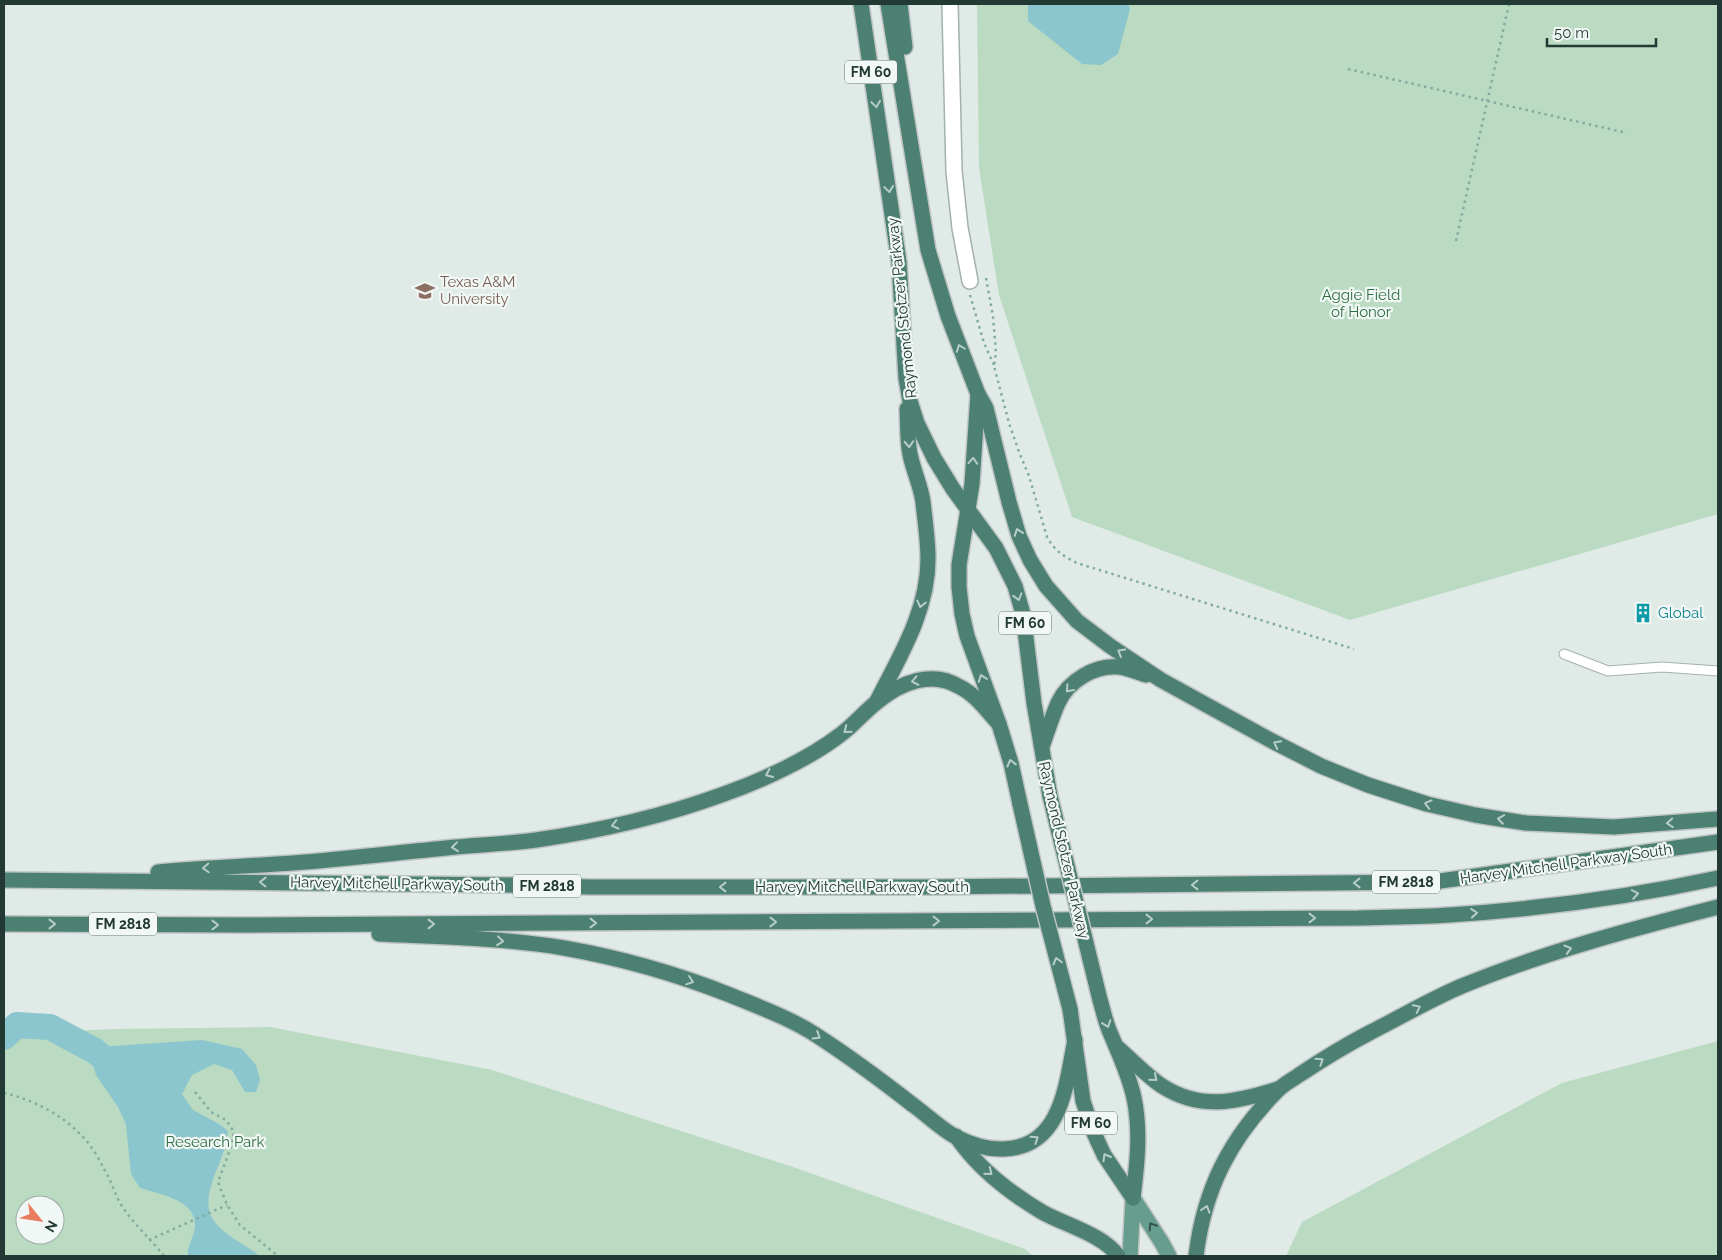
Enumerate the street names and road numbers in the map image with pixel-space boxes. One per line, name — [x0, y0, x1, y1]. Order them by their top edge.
road number: FM 60 — [845, 61, 897, 84]
street label: Raymond Stotzer Parkway — [884, 217, 920, 399]
road number: FM 60 — [999, 612, 1051, 634]
street label: Raymond Stotzer Parkway — [1035, 760, 1093, 940]
street label: Harvey Mitchell Parkway South — [1459, 840, 1673, 888]
road number: FM 2818 — [1372, 870, 1440, 894]
street label: Harvey Mitchell Parkway South — [290, 873, 504, 895]
road number: FM 2818 — [513, 874, 581, 898]
street label: Harvey Mitchell Parkway South — [755, 878, 969, 896]
road number: FM 2818 — [89, 912, 157, 936]
road number: FM 60 — [1065, 1112, 1117, 1134]

